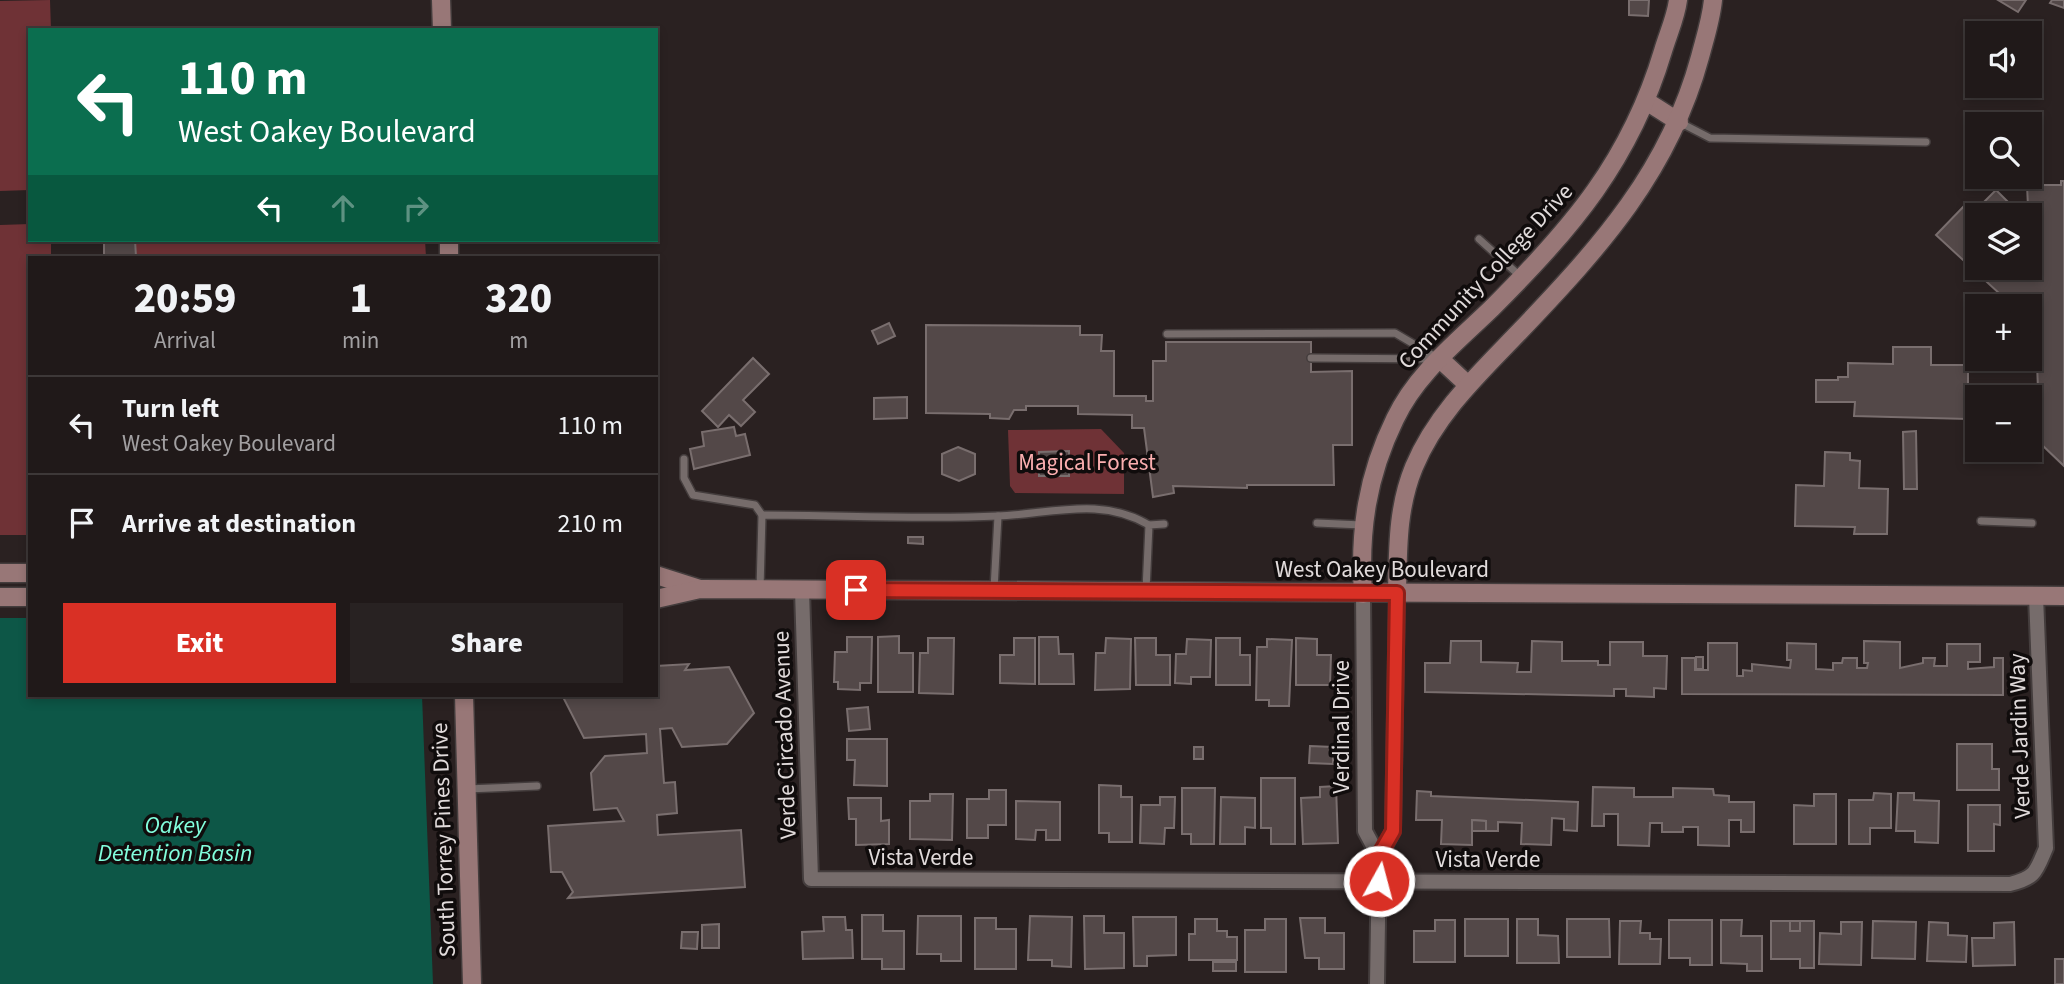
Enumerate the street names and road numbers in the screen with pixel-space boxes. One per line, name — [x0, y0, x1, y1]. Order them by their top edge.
street label: Community College Drive — [1390, 176, 1580, 377]
street label: West Oakey Boulevard — [1275, 553, 1489, 586]
street label: Verde Circado Avenue — [764, 630, 805, 840]
street label: Verde Jardin Way — [2000, 652, 2039, 819]
street label: Verdinal Drive — [1325, 660, 1358, 794]
street label: South Torrey Pines Drive — [423, 722, 464, 958]
street label: Vista Verde — [869, 841, 974, 874]
street label: Vista Verde — [1436, 843, 1541, 876]

